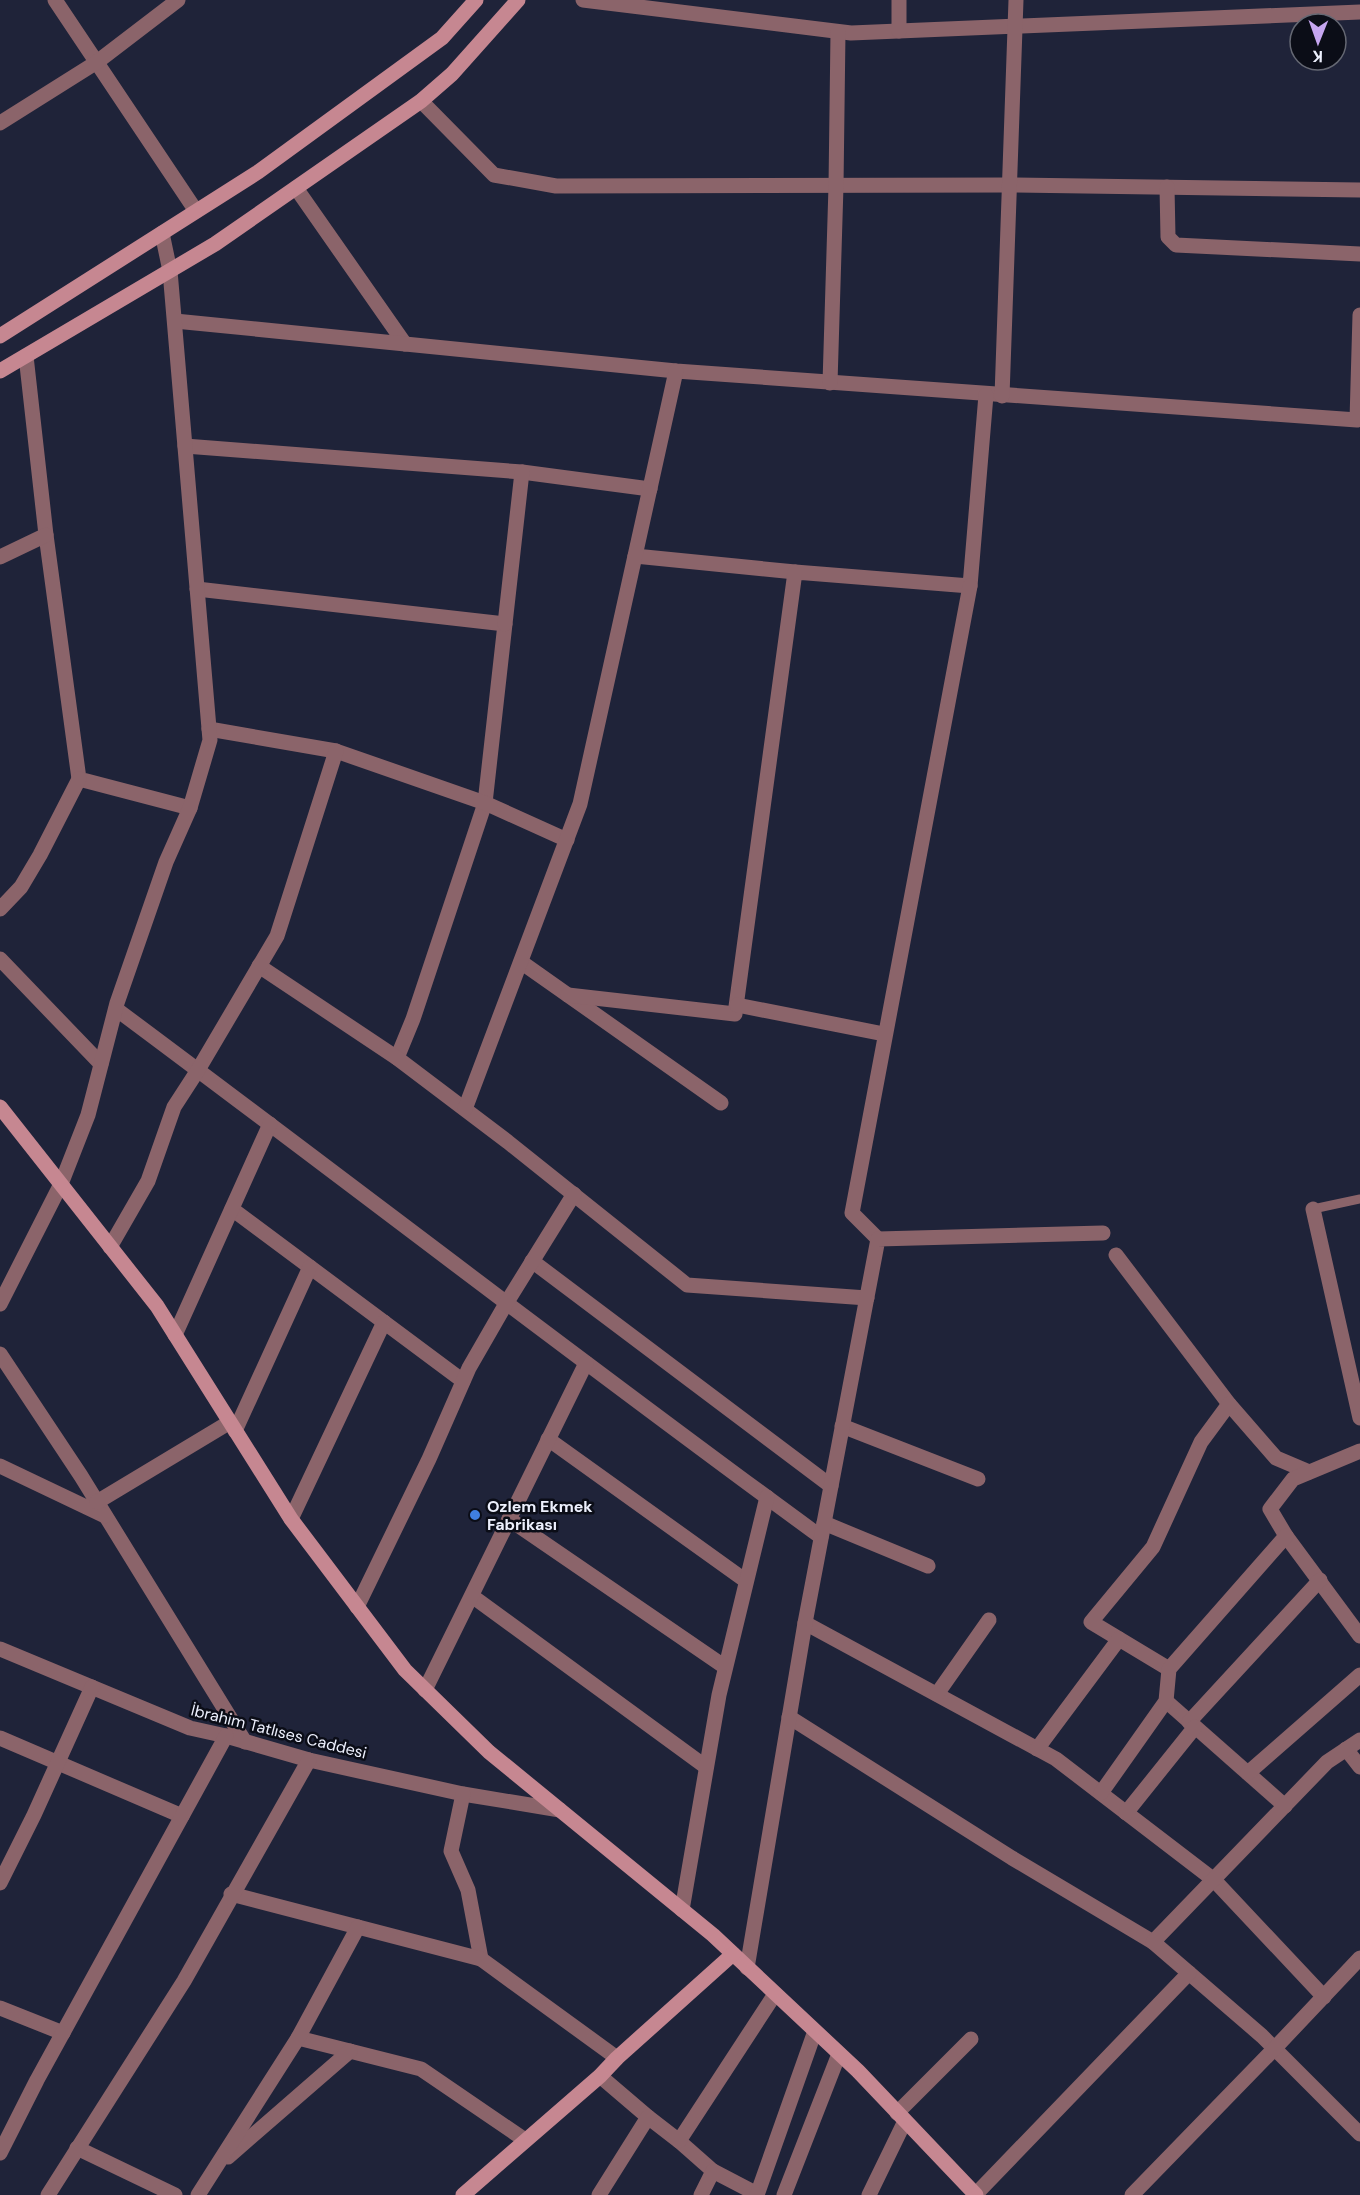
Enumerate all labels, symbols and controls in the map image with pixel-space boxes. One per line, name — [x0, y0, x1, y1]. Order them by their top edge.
north arrow — [1288, 12, 1348, 72]
text: K — [1312, 46, 1323, 67]
place label: Ozlem Ekmek Fabrikası — [487, 1496, 593, 1535]
marker: Ozlem Ekmek Fabrikası — [468, 1508, 482, 1522]
street label: İbrahim Tatlıses Caddesi — [189, 1699, 369, 1763]

